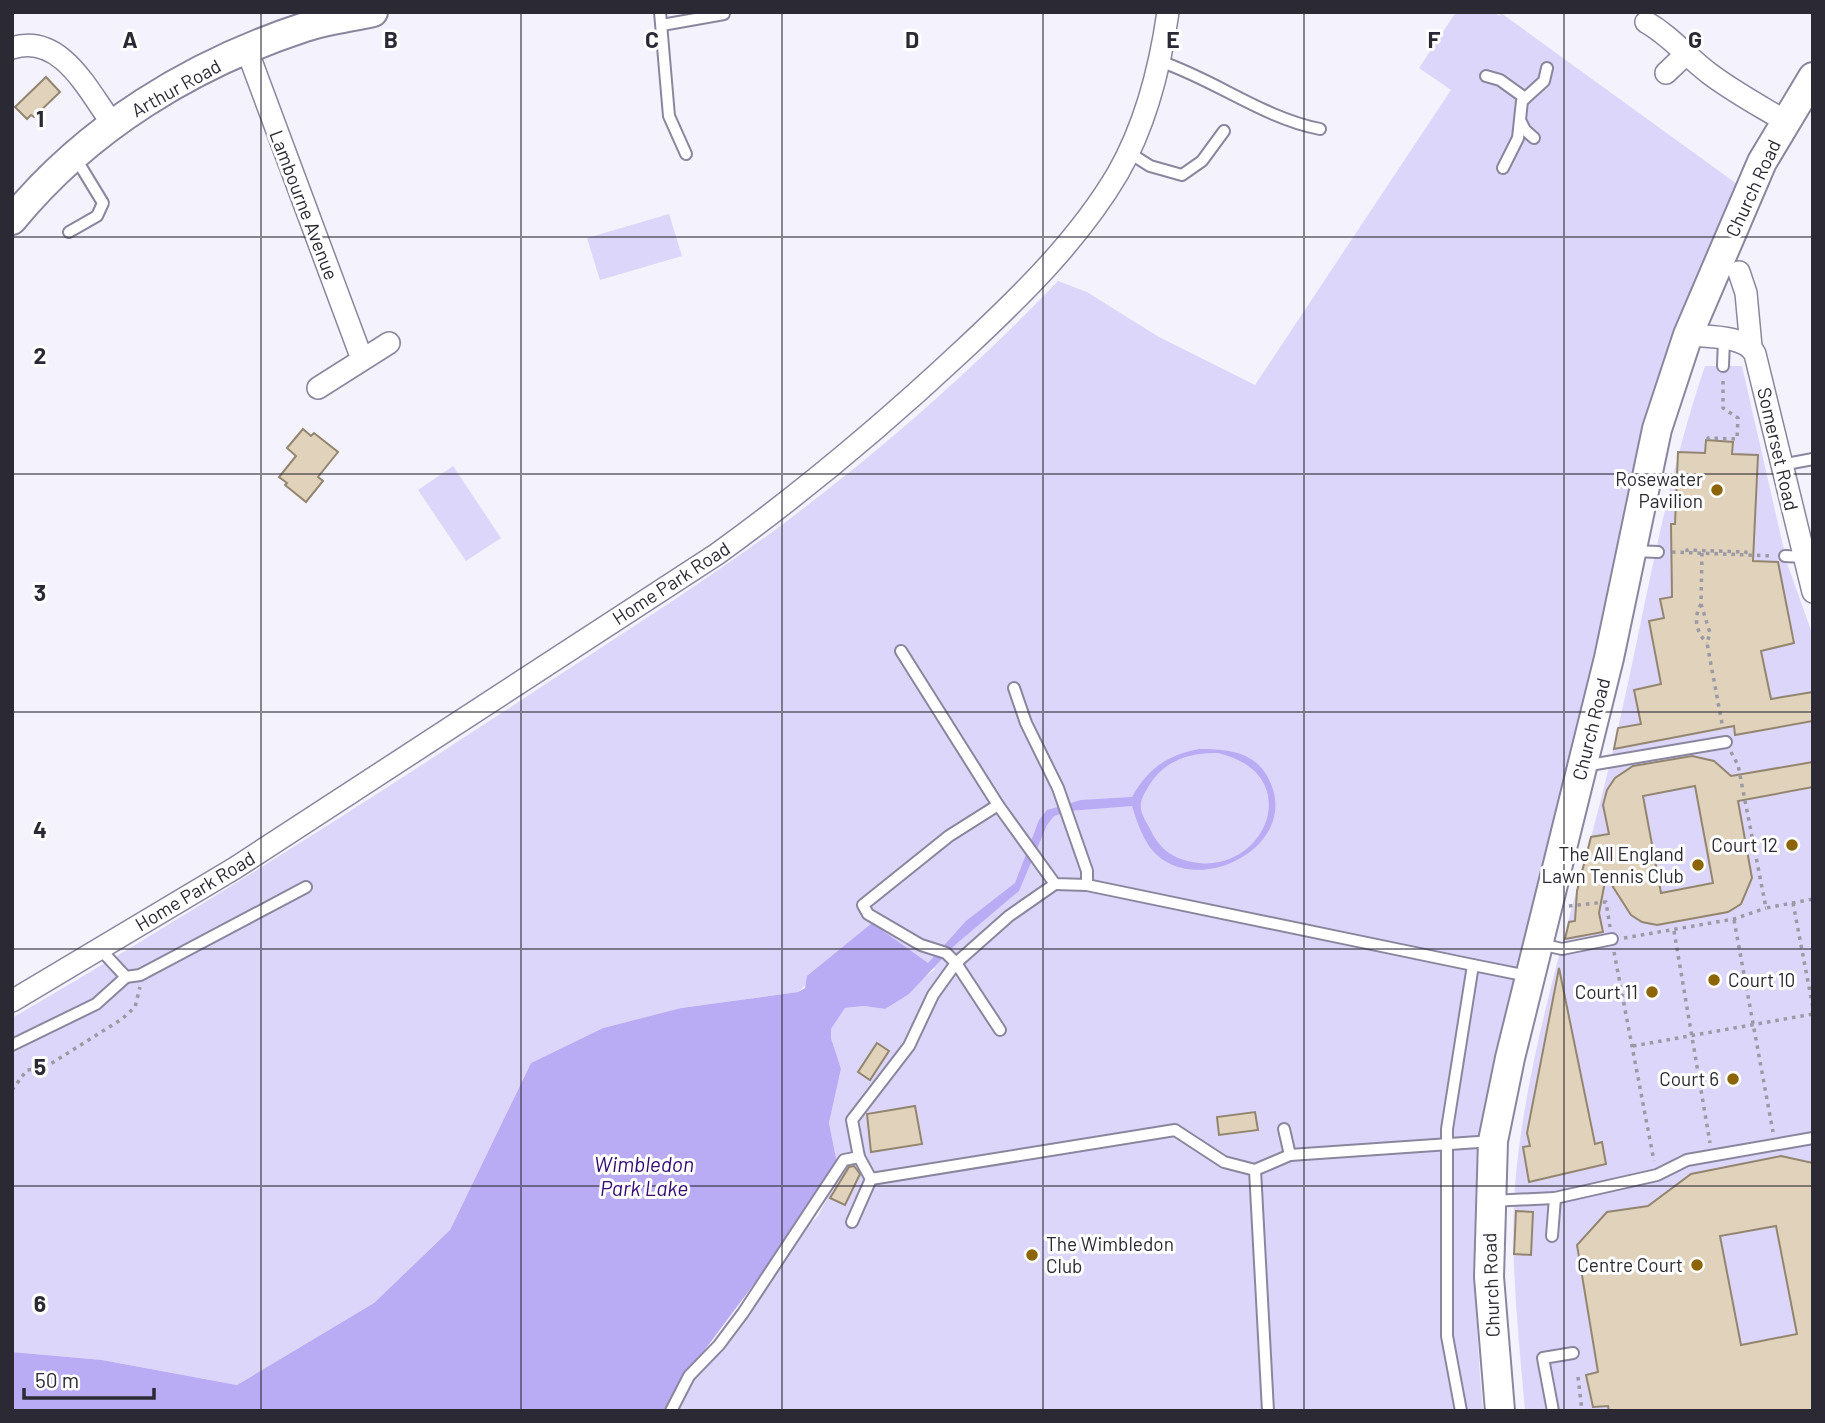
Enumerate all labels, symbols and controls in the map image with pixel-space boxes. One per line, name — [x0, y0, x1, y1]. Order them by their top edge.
text: A — [122, 25, 138, 53]
text: B — [384, 25, 398, 53]
text: C — [645, 25, 659, 53]
text: D — [905, 25, 919, 53]
text: E — [1166, 25, 1180, 53]
text: F — [1428, 25, 1441, 53]
text: G — [1688, 25, 1702, 53]
street label: Arthur Road — [127, 54, 225, 122]
text: 1 — [36, 104, 44, 132]
street label: Lambourne Avenue — [265, 127, 344, 283]
street label: Church Road — [1720, 135, 1785, 240]
text: 2 — [34, 341, 46, 369]
street label: Somerset Road — [1753, 385, 1804, 513]
place label: Rosewater Pavilion — [1615, 467, 1703, 512]
marker: Rosewater Pavilion — [1709, 482, 1725, 498]
street label: Home Park Road — [608, 536, 734, 629]
text: 3 — [34, 578, 46, 606]
street label: Church Road — [1567, 675, 1614, 782]
text: 4 — [33, 815, 47, 843]
place label: Court 12 — [1711, 833, 1778, 856]
marker: Court 12 — [1784, 837, 1800, 853]
place label: The All England Lawn Tennis Club — [1542, 842, 1684, 887]
street label: Home Park Road — [131, 846, 259, 935]
marker: The All England Lawn Tennis Club — [1690, 857, 1706, 873]
place label: Court 10 — [1728, 968, 1795, 991]
marker: Court 10 — [1706, 972, 1722, 988]
place label: Court 11 — [1575, 980, 1638, 1003]
marker: Court 11 — [1644, 984, 1660, 1000]
text: 5 — [34, 1052, 46, 1080]
place label: Court 6 — [1659, 1067, 1719, 1090]
marker: Court 6 — [1725, 1071, 1741, 1087]
water label: Wimbledon Park Lake — [594, 1151, 694, 1200]
place label: The Wimbledon Club — [1046, 1232, 1174, 1277]
street label: Church Road — [1477, 1232, 1504, 1338]
marker: The Wimbledon Club — [1024, 1247, 1040, 1263]
place label: Centre Court — [1577, 1253, 1683, 1276]
marker: Centre Court — [1689, 1257, 1705, 1273]
text: 6 — [34, 1289, 46, 1317]
scale bar — [24, 1356, 154, 1400]
text: 50 m — [35, 1367, 79, 1392]

